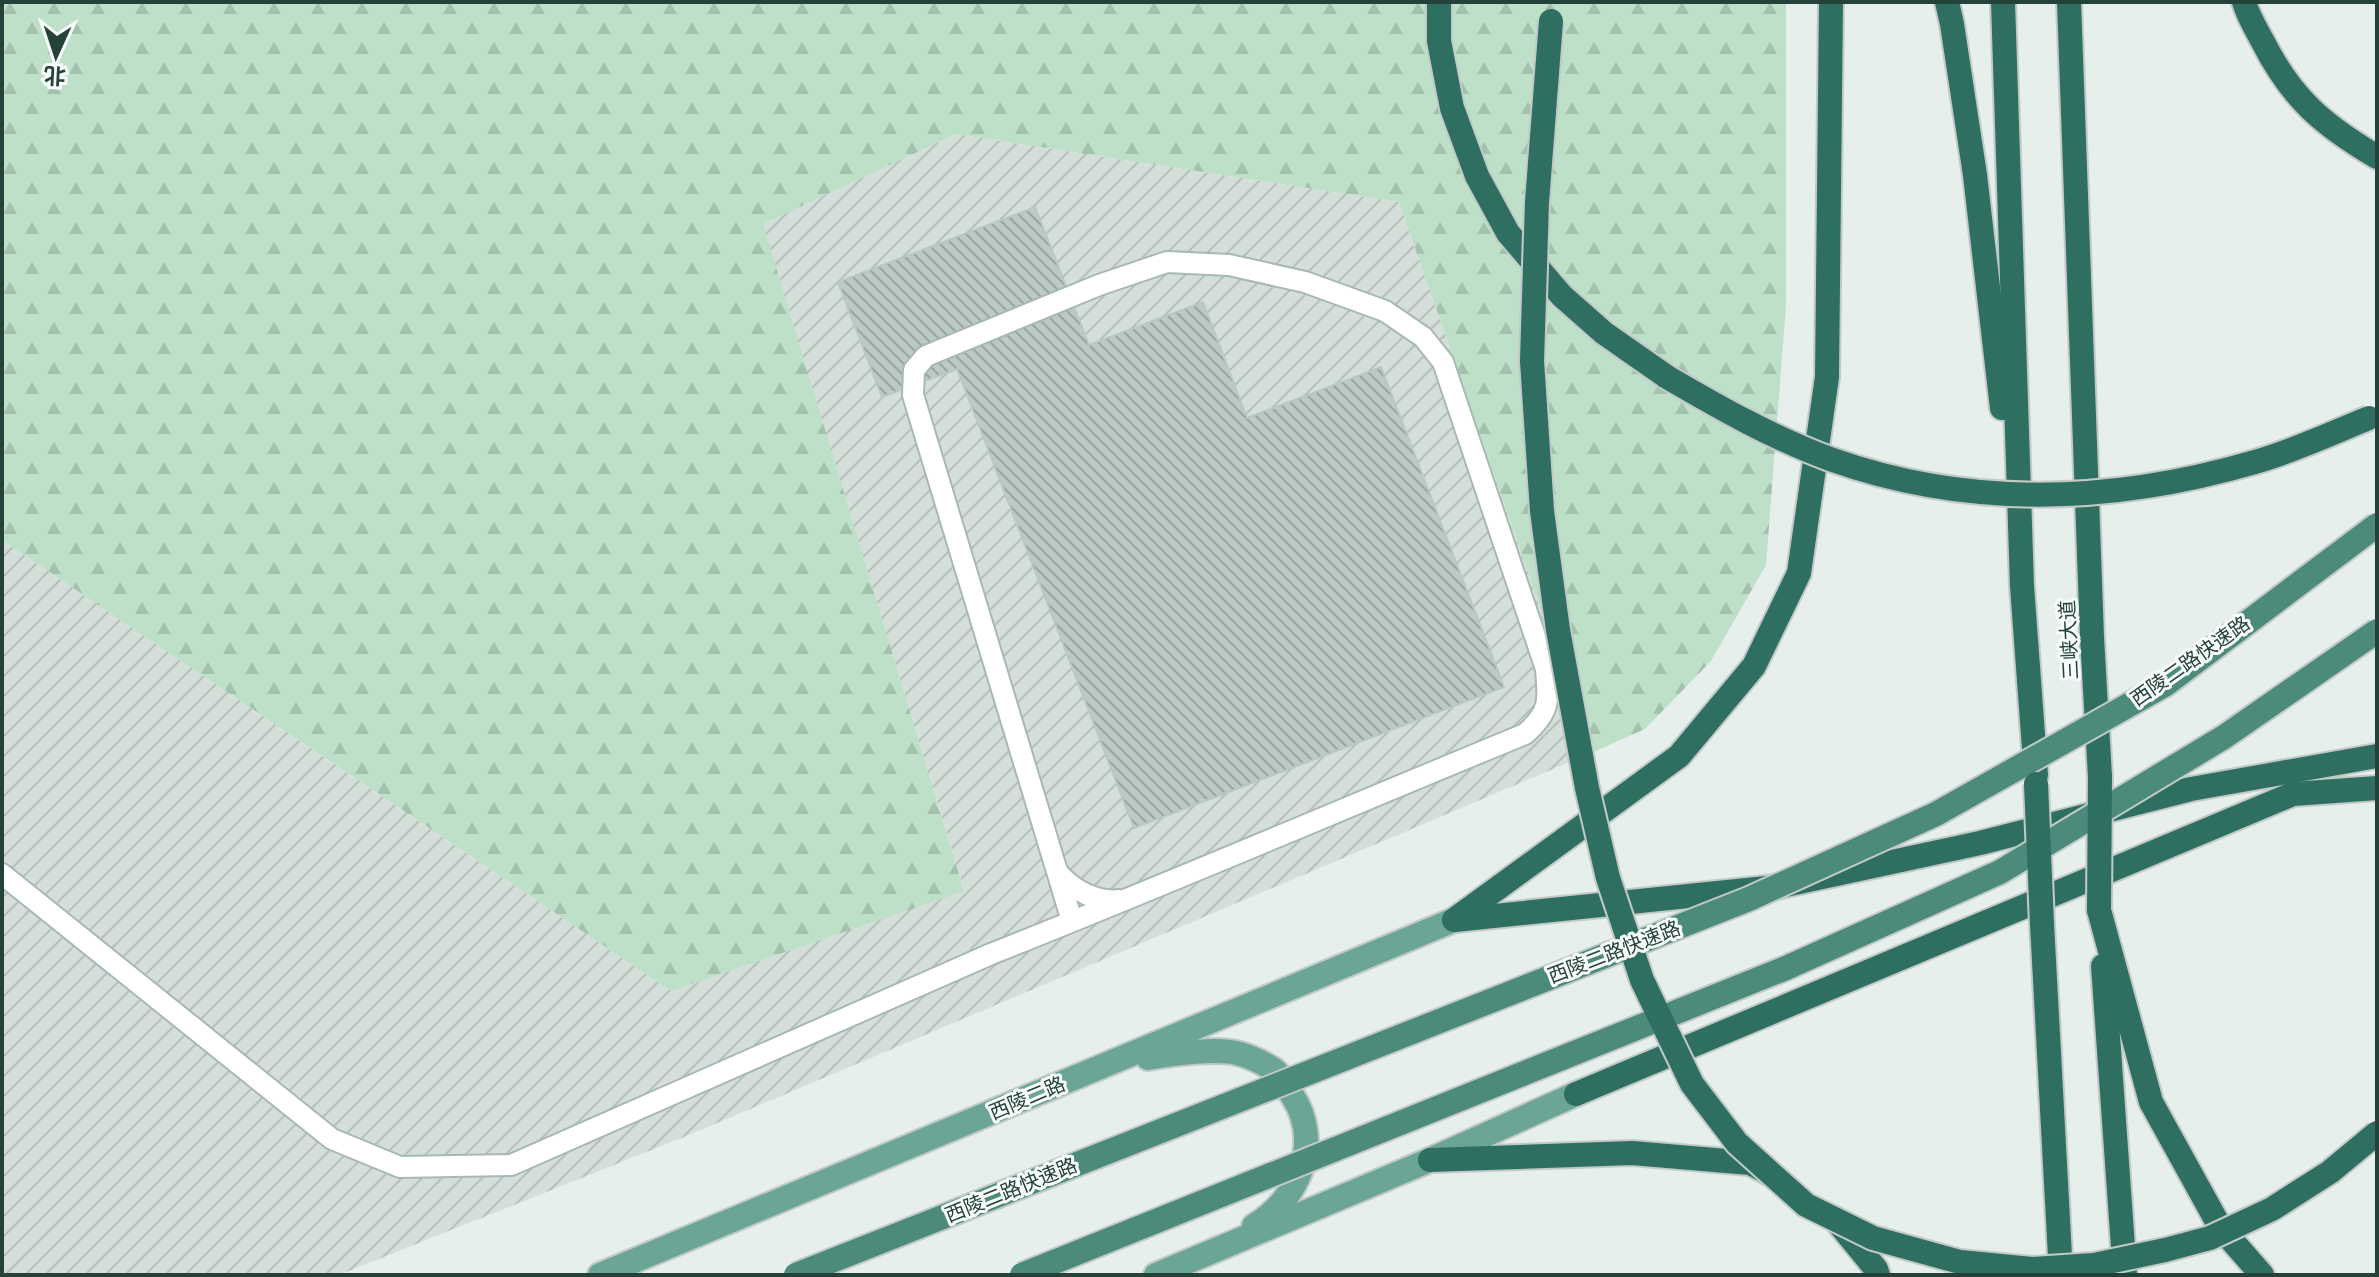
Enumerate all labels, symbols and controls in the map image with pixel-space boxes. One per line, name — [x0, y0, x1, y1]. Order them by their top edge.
north arrow — [16, 16, 96, 96]
text: 北 — [43, 61, 67, 91]
street label: 三峡大道 — [2054, 599, 2084, 681]
street label: 西陵二路快速路 — [2125, 610, 2255, 712]
street label: 西陵二路快速路 — [1544, 915, 1684, 989]
street label: 西陵二路 — [985, 1070, 1069, 1126]
street label: 西陵二路快速路 — [941, 1152, 1081, 1228]

